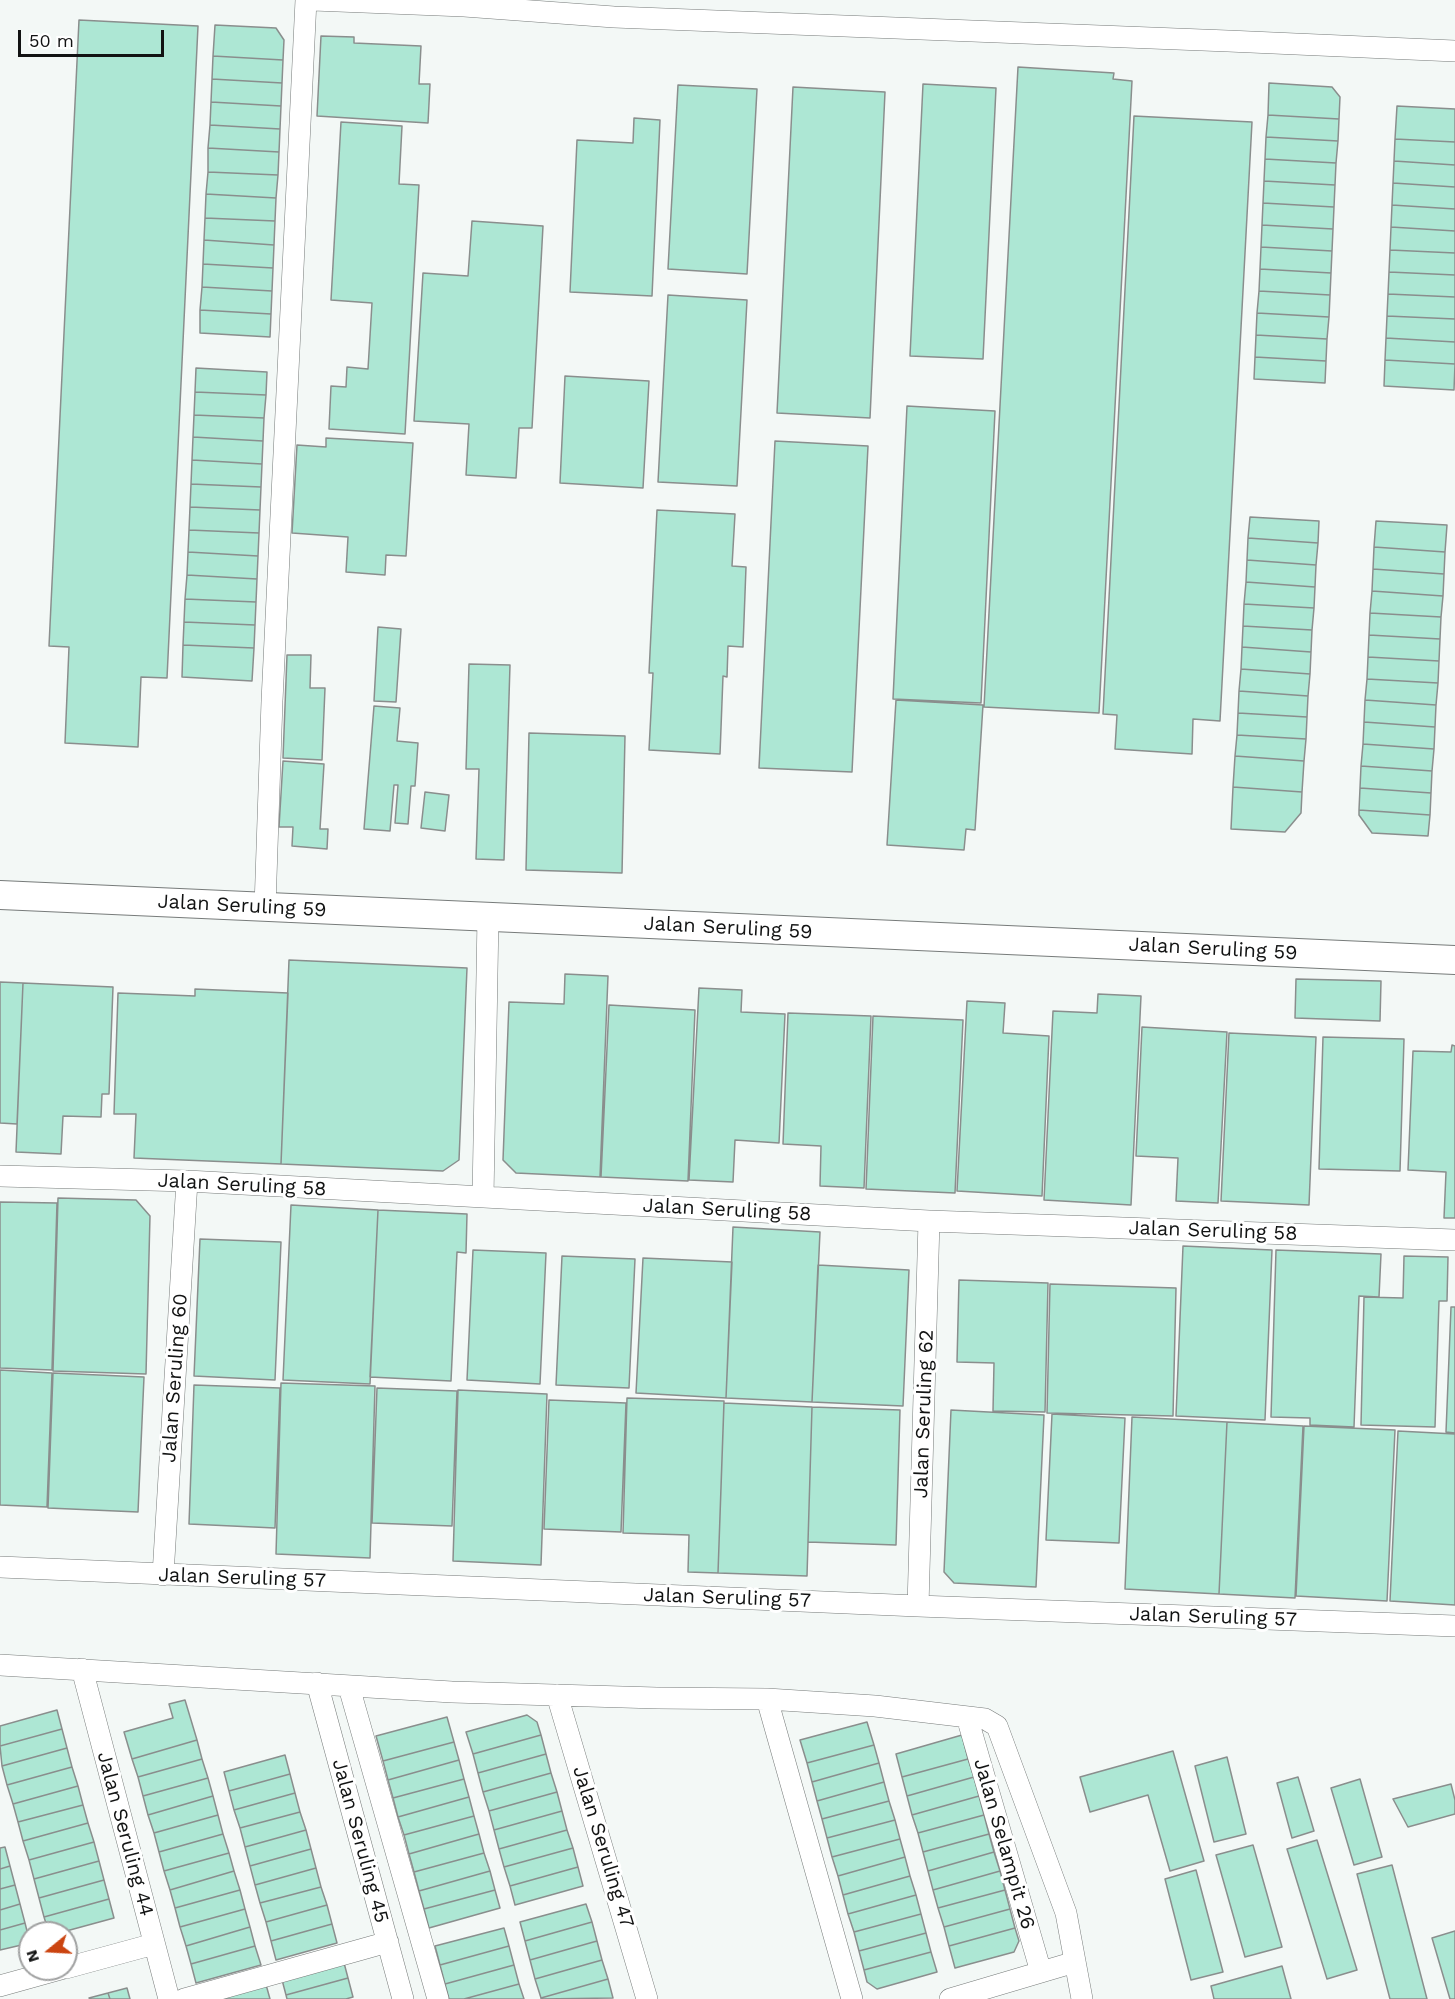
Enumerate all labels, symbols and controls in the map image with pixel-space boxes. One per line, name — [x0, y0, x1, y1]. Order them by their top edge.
scale bar — [21, 18, 166, 56]
text: 50 m — [29, 30, 74, 51]
street label: Jalan Seruling 59 — [157, 890, 327, 922]
street label: Jalan Seruling 59 — [643, 912, 813, 944]
street label: Jalan Seruling 59 — [1128, 933, 1298, 965]
street label: Jalan Seruling 58 — [157, 1169, 327, 1201]
street label: Jalan Seruling 58 — [642, 1194, 812, 1226]
street label: Jalan Seruling 58 — [1128, 1216, 1298, 1246]
street label: Jalan Seruling 60 — [157, 1293, 193, 1463]
street label: Jalan Seruling 62 — [909, 1329, 939, 1499]
street label: Jalan Seruling 57 — [158, 1563, 326, 1593]
street label: Jalan Seruling 57 — [643, 1583, 811, 1613]
street label: Jalan Seruling 57 — [1129, 1602, 1297, 1632]
street label: Jalan Seruling 44 — [91, 1749, 159, 1919]
street label: Jalan Seruling 45 — [327, 1756, 393, 1926]
street label: Jalan Selampit 26 — [968, 1756, 1040, 1932]
street label: Jalan Seruling 47 — [567, 1763, 639, 1931]
north arrow — [18, 1921, 78, 1981]
text: N — [21, 1948, 43, 1965]

